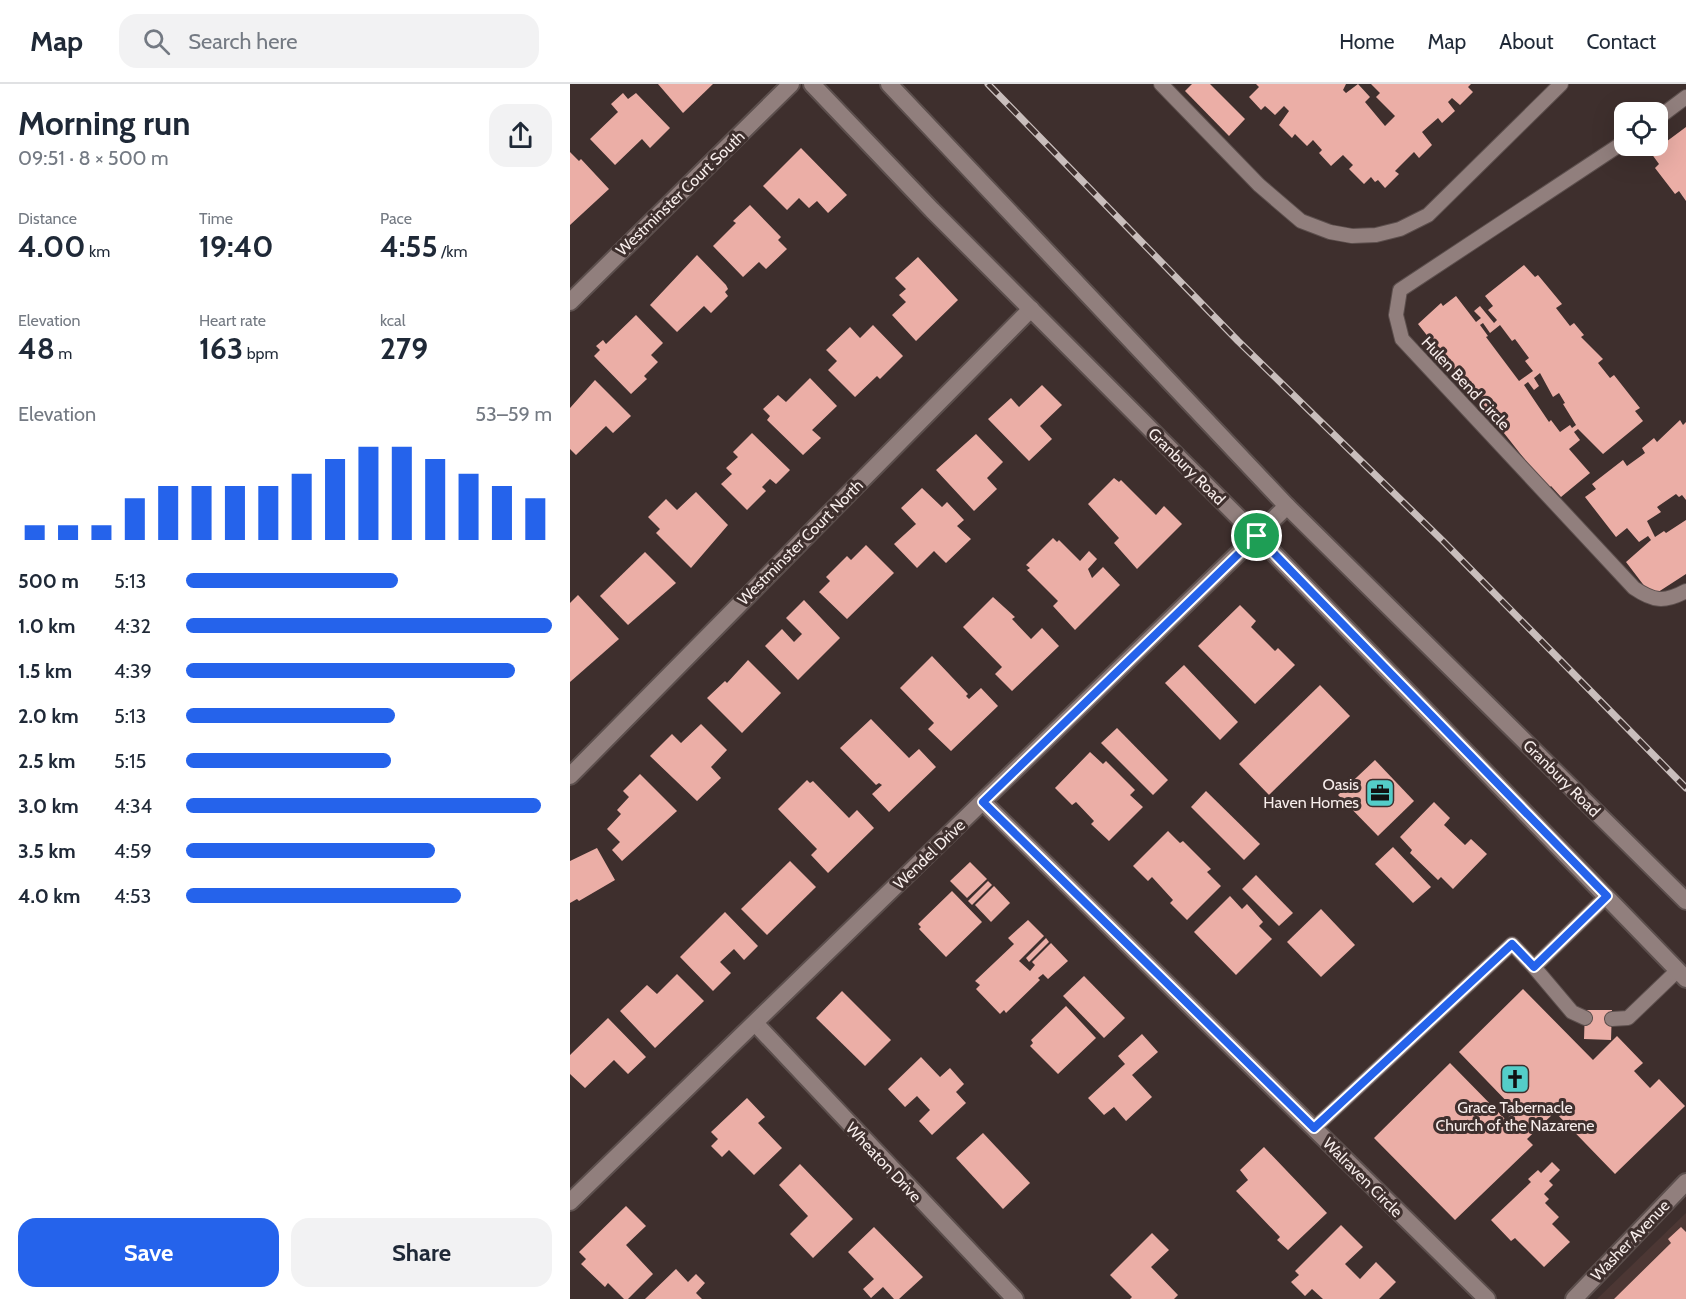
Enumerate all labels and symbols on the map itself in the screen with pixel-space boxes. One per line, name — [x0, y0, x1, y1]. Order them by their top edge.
street label: Westminster Court South — [612, 127, 749, 260]
street label: Hulen Bend Circle — [1417, 333, 1514, 434]
street label: Granbury Road — [1144, 424, 1229, 509]
street label: Westminster Court North — [734, 476, 867, 609]
pin — [1231, 510, 1282, 561]
street label: Granbury Road — [1519, 736, 1604, 821]
place label: Oasis Haven Homes — [1263, 775, 1359, 812]
office icon: Oasis Haven Homes — [1364, 777, 1396, 809]
street label: Wendel Drive — [890, 816, 969, 893]
church icon: Grace Tabernacle Church of the Nazarene — [1499, 1063, 1531, 1095]
place label: Grace Tabernacle Church of the Nazarene — [1436, 1098, 1594, 1135]
street label: Wheaton Drive — [842, 1119, 925, 1206]
street label: Walraven Circle — [1319, 1134, 1406, 1221]
street label: Washer Avenue — [1587, 1196, 1674, 1285]

